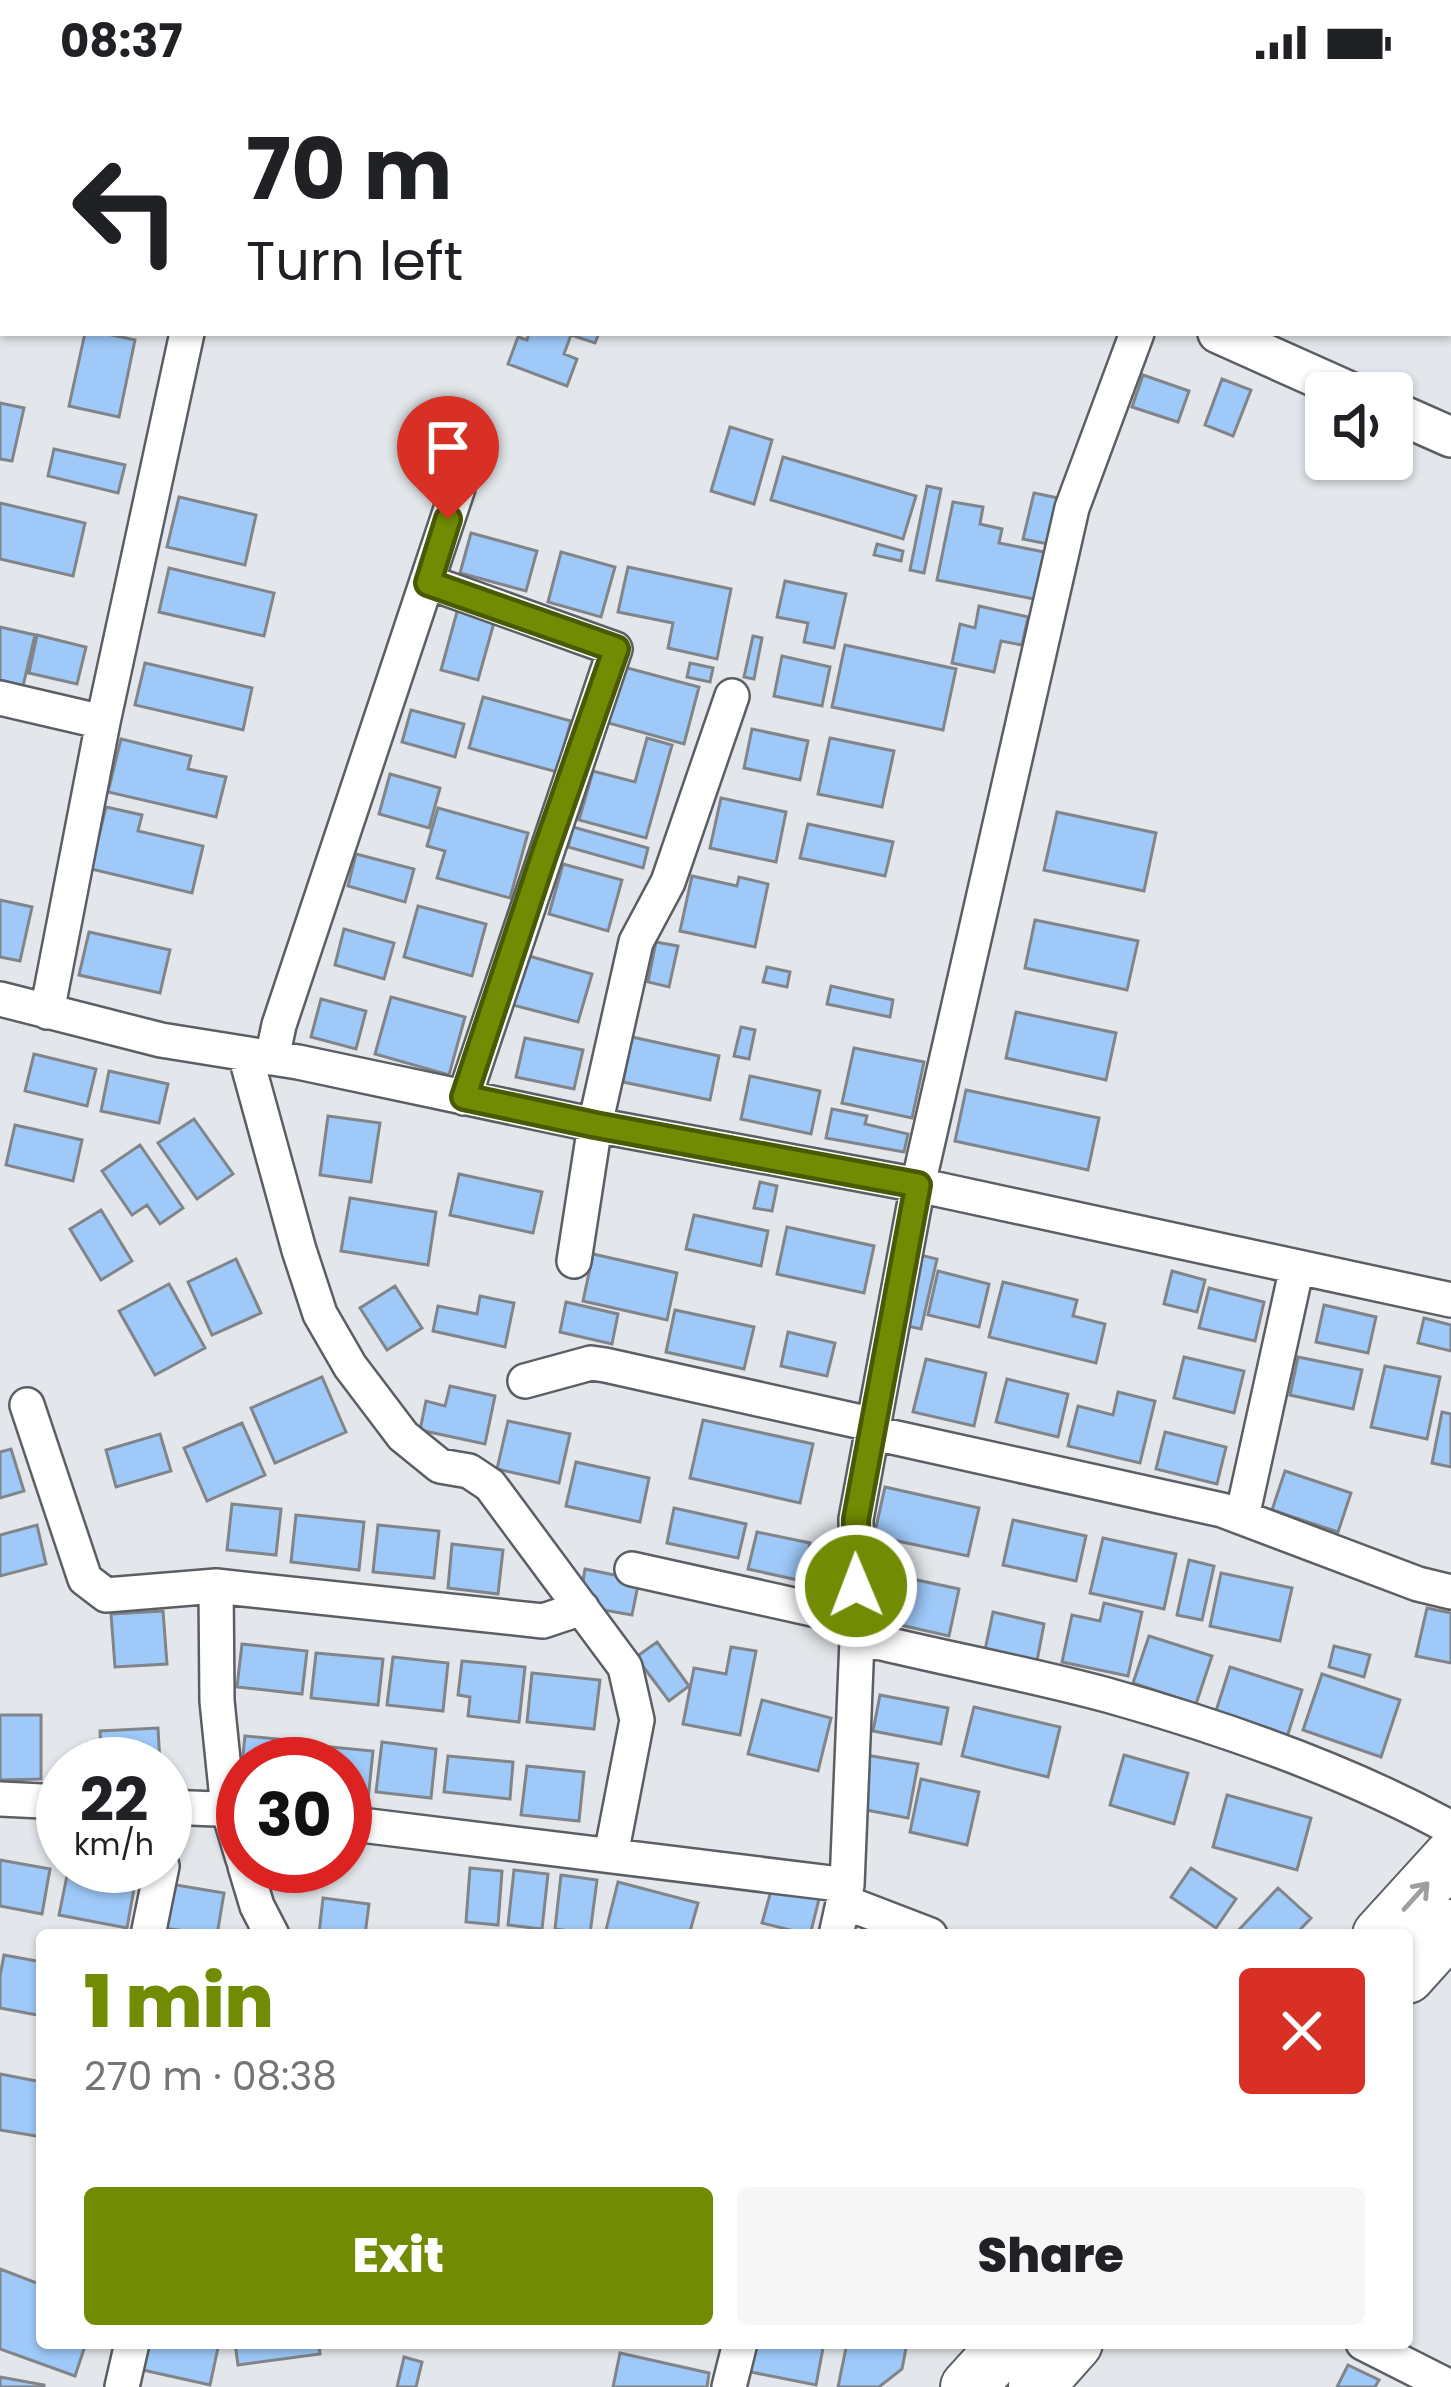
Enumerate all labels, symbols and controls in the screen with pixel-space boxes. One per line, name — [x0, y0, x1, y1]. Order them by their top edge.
text: 08:37 — [60, 10, 183, 73]
text: 70 m — [246, 111, 452, 228]
icon: left — [48, 132, 204, 288]
text: Turn left — [246, 223, 463, 299]
map controls — [1305, 372, 1413, 480]
button: sound — [1305, 372, 1413, 480]
pin — [397, 396, 499, 519]
icon: arrive — [415, 414, 481, 480]
position arrow — [793, 1523, 919, 1649]
speed limit sign: 30 — [216, 1737, 372, 1893]
text: 22 — [80, 1758, 148, 1842]
text: km/h — [74, 1823, 154, 1866]
one-way arrow — [1401, 1882, 1429, 1912]
text: 1 min — [84, 1951, 274, 2052]
button: close — [1239, 1968, 1365, 2094]
text: 270 m · 08:38 — [84, 2049, 337, 2104]
button: Exit — [84, 2187, 713, 2325]
button: Share — [737, 2187, 1365, 2325]

